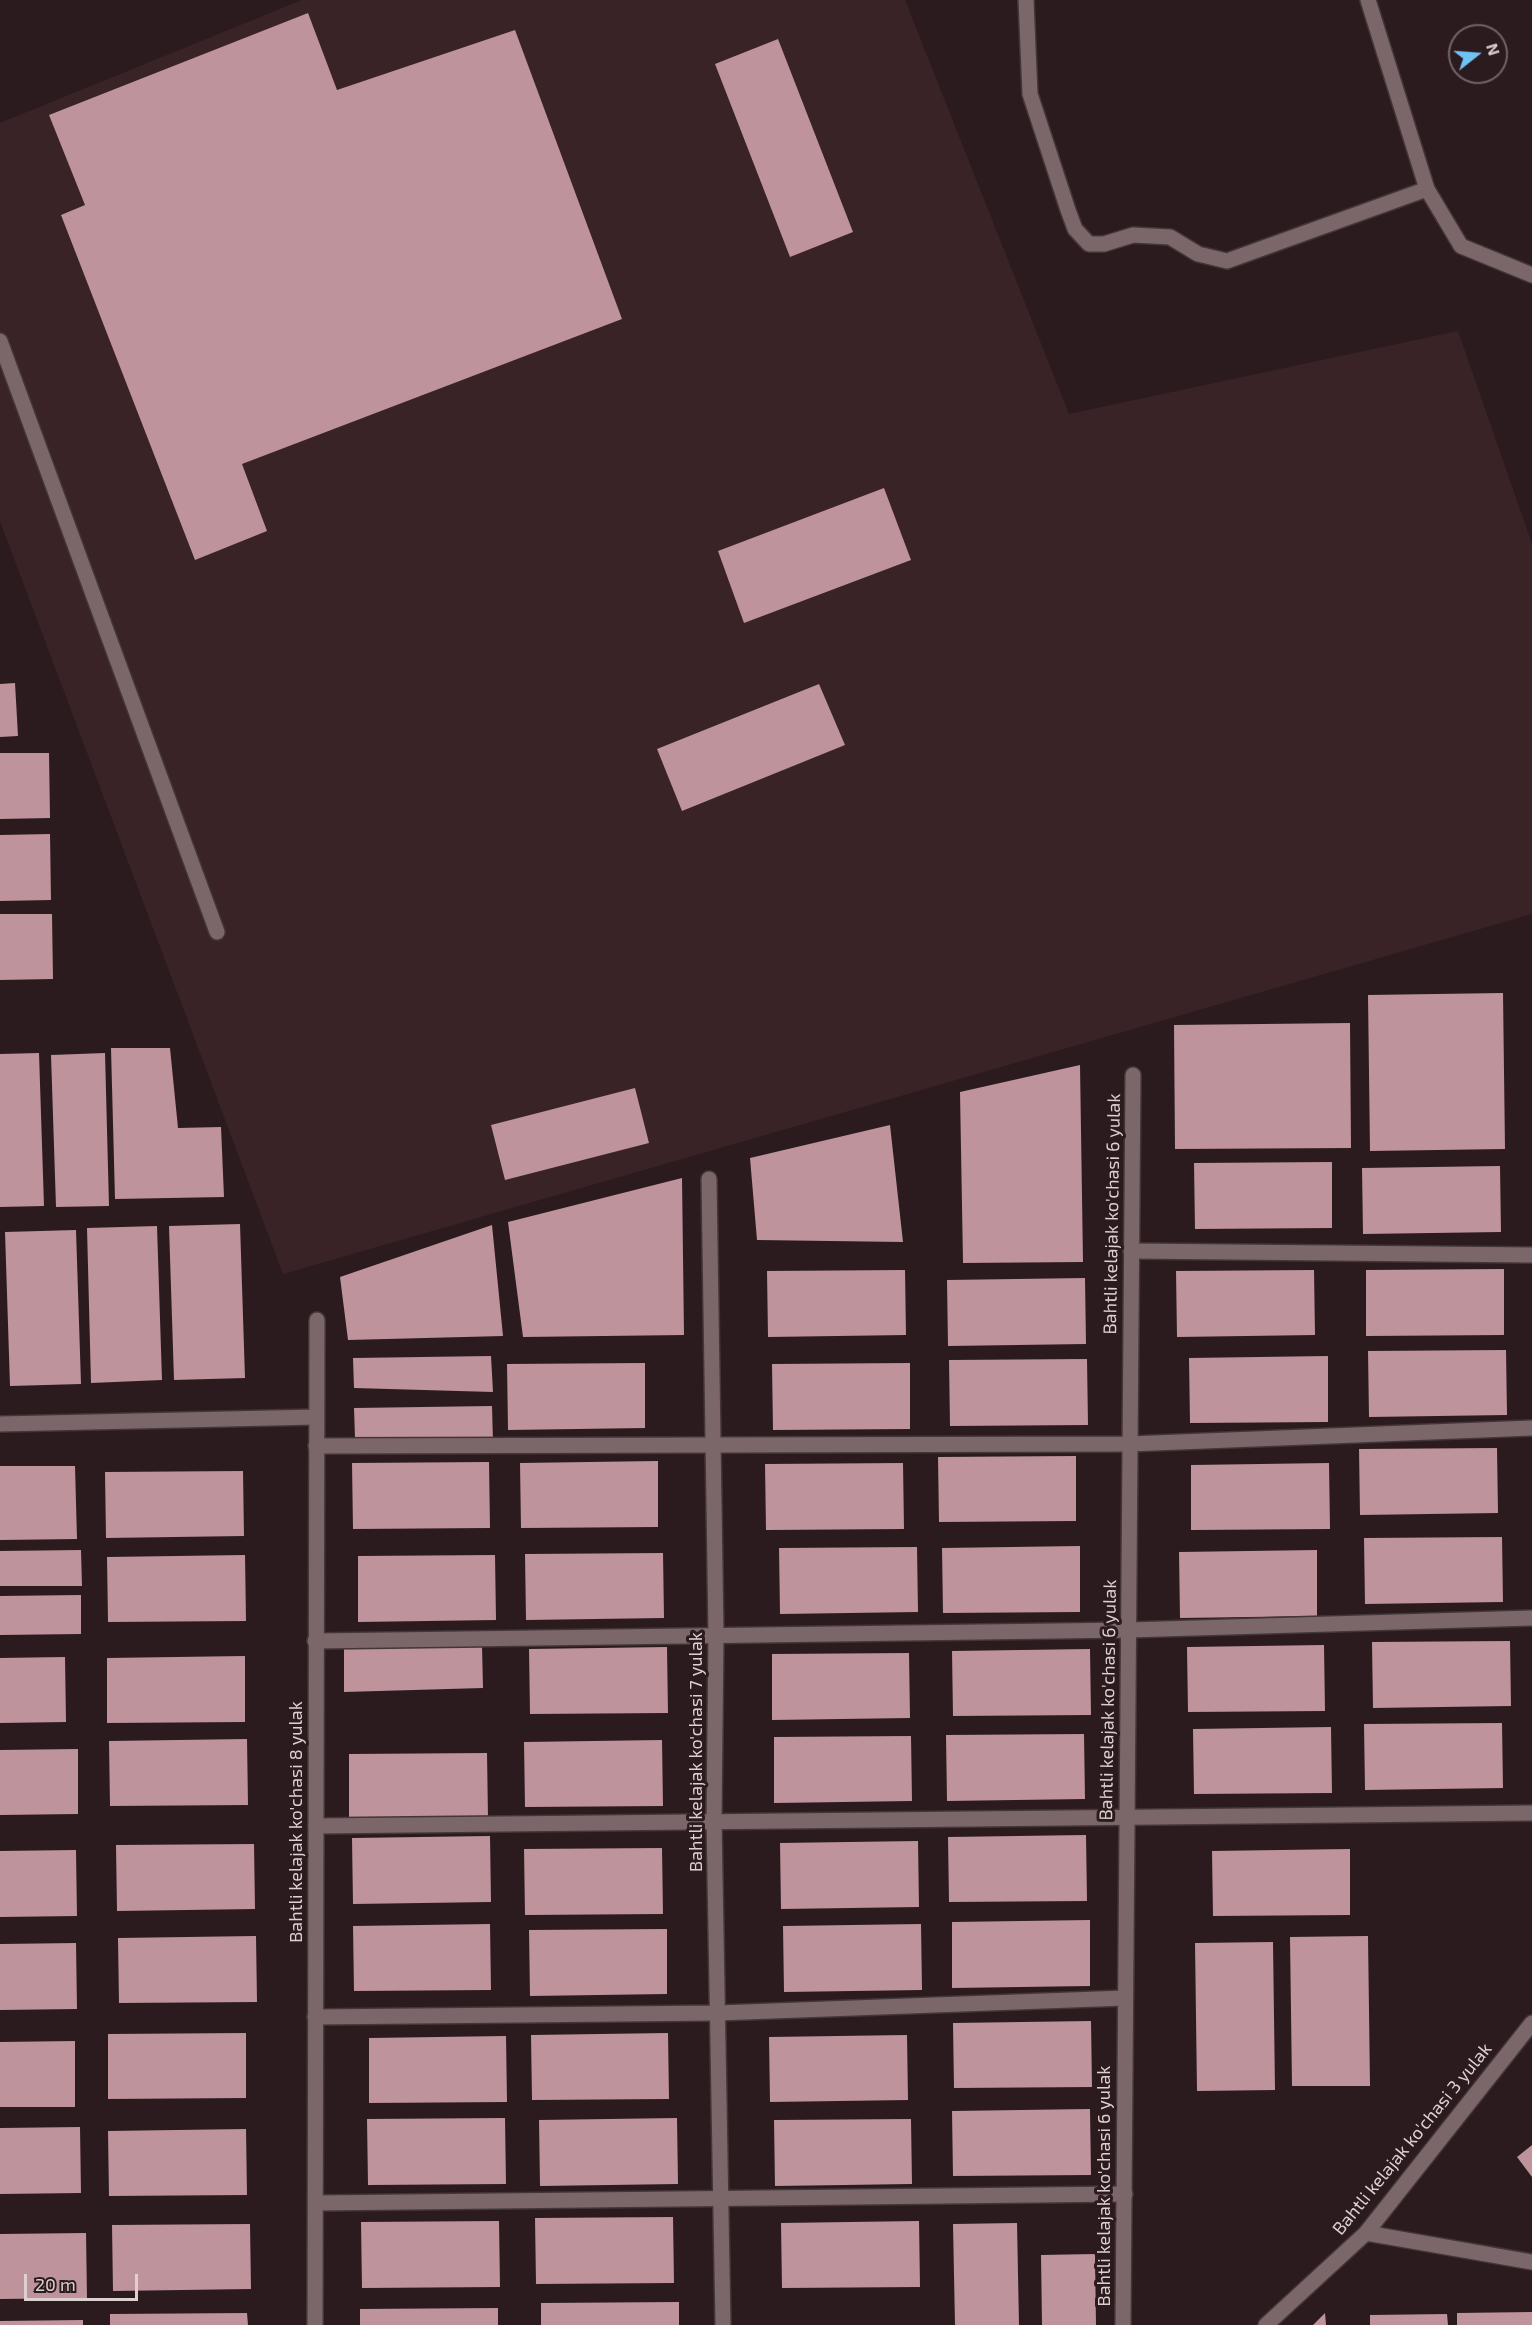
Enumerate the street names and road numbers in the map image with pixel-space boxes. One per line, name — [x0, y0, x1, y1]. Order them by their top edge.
street label: Bahtli kelajak ko'chasi 6 yulak — [1099, 1093, 1125, 1335]
street label: Bahtli kelajak ko'chasi 6 yulak — [1095, 1579, 1121, 1821]
street label: Bahtli kelajak ko'chasi 7 yulak — [685, 1632, 707, 1872]
street label: Bahtli kelajak ko'chasi 8 yulak — [285, 1701, 307, 1943]
street label: Bahtli kelajak ko'chasi 3 yulak — [1328, 2039, 1496, 2239]
street label: Bahtli kelajak ko'chasi 6 yulak — [1093, 2065, 1115, 2307]

